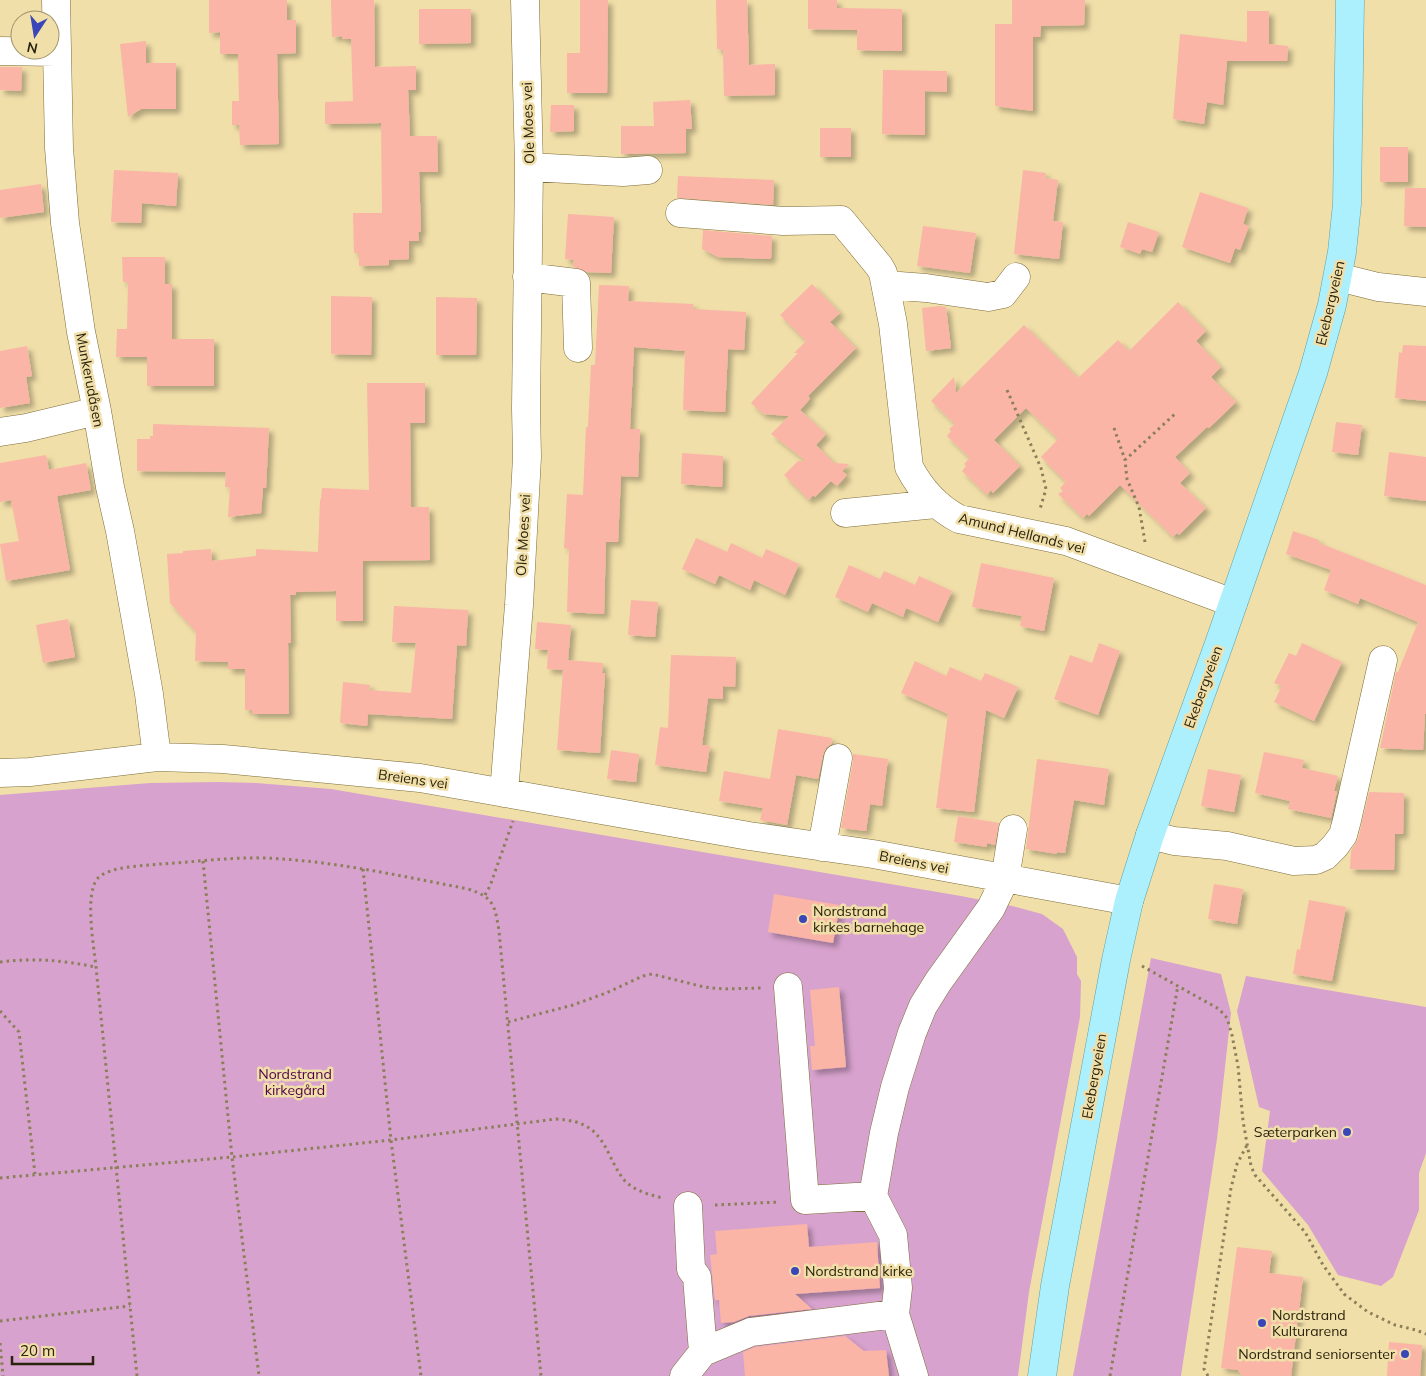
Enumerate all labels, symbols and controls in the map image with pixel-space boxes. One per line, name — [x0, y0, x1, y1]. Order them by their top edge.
north arrow — [10, 10, 60, 60]
text: N — [25, 38, 39, 58]
street label: Ole Moes vei — [518, 82, 538, 164]
street label: Ekebergveien — [1312, 259, 1348, 347]
street label: Munkerudåsen — [72, 331, 108, 429]
street label: Ole Moes vei — [512, 494, 534, 576]
street label: Amund Hellands vei — [957, 509, 1087, 557]
street label: Ekebergveien — [1180, 643, 1226, 731]
street label: Breiens vei — [377, 765, 449, 793]
street label: Breiens vei — [878, 846, 950, 878]
place label: Nordstrand kirkes barnehage — [813, 902, 924, 936]
marker: Nordstrand kirkes barnehage — [797, 913, 809, 925]
street label: Ekebergveien — [1078, 1032, 1110, 1120]
park label: Nordstrand kirkegård — [258, 1065, 332, 1099]
place label: Sæterparken — [1254, 1123, 1337, 1141]
marker: Sæterparken — [1341, 1126, 1353, 1138]
place label: Nordstrand kirke — [805, 1262, 913, 1280]
marker: Nordstrand kirke — [789, 1265, 801, 1277]
place label: Nordstrand Kulturarena — [1272, 1306, 1348, 1340]
marker: Nordstrand Kulturarena — [1256, 1317, 1268, 1329]
scale bar — [12, 1334, 94, 1366]
text: 20 m — [20, 1341, 55, 1360]
place label: Nordstrand seniorsenter — [1238, 1345, 1396, 1363]
marker: Nordstrand seniorsenter — [1399, 1348, 1411, 1360]

